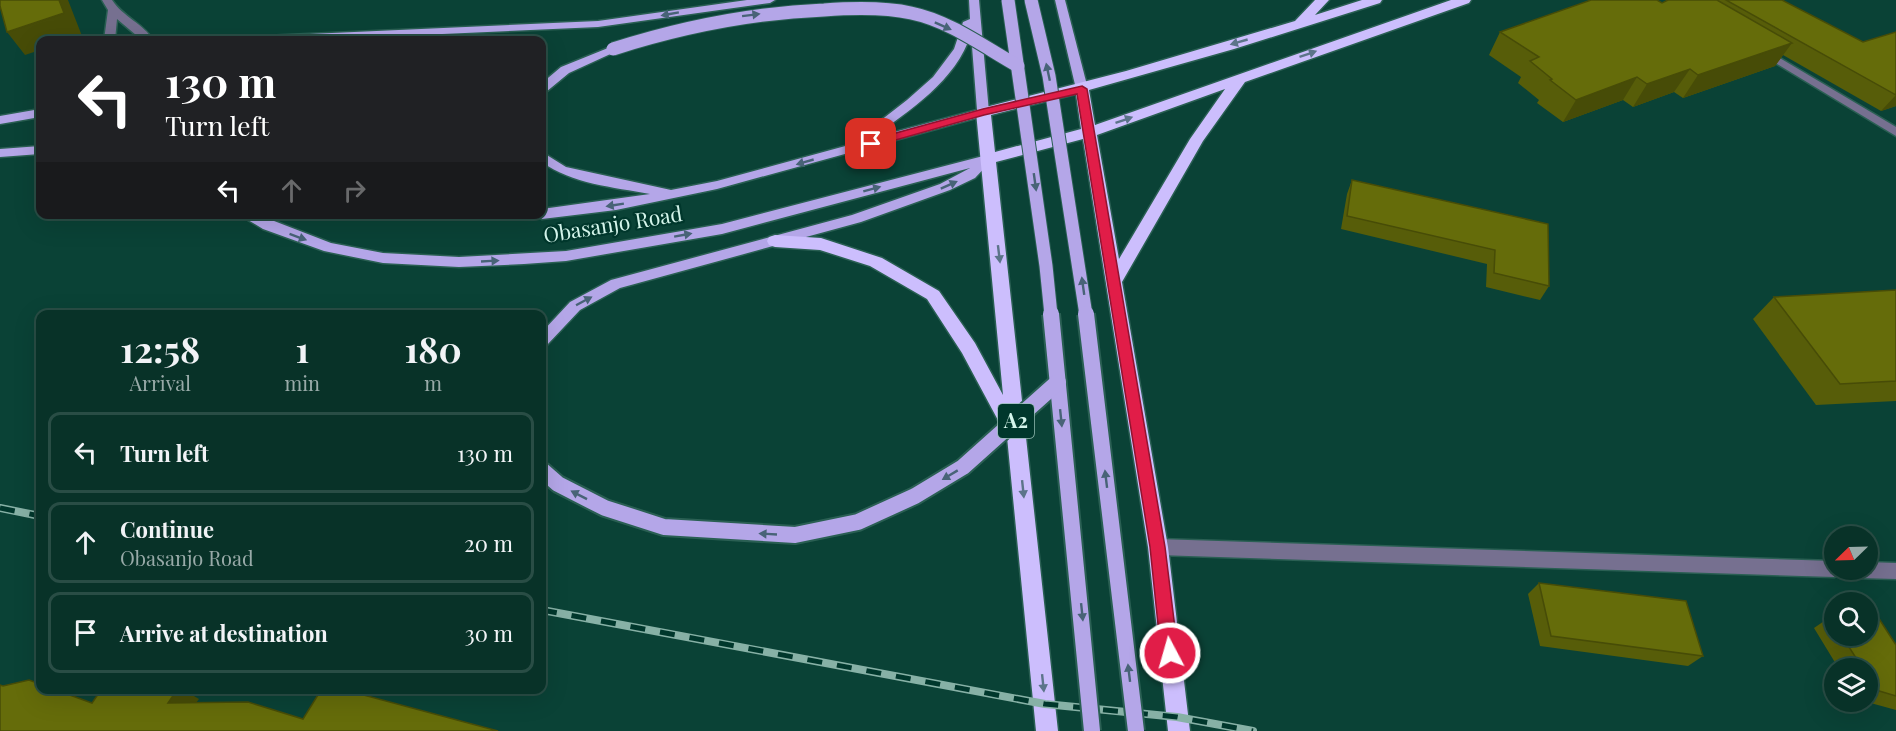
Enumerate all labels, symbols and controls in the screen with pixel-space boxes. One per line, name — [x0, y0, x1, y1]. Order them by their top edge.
one-way arrow — [661, 10, 680, 19]
one-way arrow — [742, 11, 761, 20]
one-way arrow — [935, 21, 953, 31]
one-way arrow — [1230, 38, 1248, 47]
one-way arrow — [1299, 48, 1317, 58]
text: 130 m — [165, 53, 276, 109]
icon: left — [66, 60, 144, 138]
one-way arrow — [1043, 63, 1052, 82]
text: Turn left — [165, 107, 269, 143]
one-way arrow — [1115, 114, 1133, 124]
pin — [845, 118, 896, 169]
icon: arrive — [854, 127, 887, 160]
one-way arrow — [796, 158, 814, 167]
one-way arrow — [1030, 173, 1040, 192]
icon: left — [212, 174, 245, 207]
icon: ahead — [275, 174, 308, 207]
icon: right — [338, 174, 371, 207]
one-way arrow — [940, 180, 958, 190]
one-way arrow — [864, 184, 882, 193]
street label: Obasanjo Road — [541, 198, 684, 248]
one-way arrow — [605, 201, 624, 210]
one-way arrow — [674, 231, 693, 240]
one-way arrow — [289, 233, 307, 243]
one-way arrow — [994, 244, 1003, 263]
one-way arrow — [481, 256, 500, 265]
one-way arrow — [1078, 276, 1087, 295]
one-way arrow — [575, 296, 592, 306]
text: 12:58 — [120, 324, 200, 372]
text: 1 — [295, 324, 309, 372]
text: 180 — [404, 324, 462, 372]
text: Arrival — [129, 369, 191, 396]
text: min — [285, 369, 320, 396]
text: m — [424, 369, 442, 396]
road number: A2 — [998, 404, 1034, 438]
one-way arrow — [1057, 408, 1066, 427]
icon: left — [69, 436, 102, 469]
text: Turn left — [120, 438, 209, 468]
text: 130 m — [457, 438, 513, 468]
one-way arrow — [942, 470, 958, 481]
one-way arrow — [1101, 470, 1111, 489]
one-way arrow — [1018, 480, 1028, 499]
one-way arrow — [570, 490, 587, 500]
text: Continue — [120, 514, 214, 544]
icon: ahead — [69, 526, 102, 559]
north arrow — [1824, 526, 1878, 580]
map controls — [1824, 526, 1878, 712]
text: 20 m — [464, 528, 513, 558]
one-way arrow — [758, 529, 777, 538]
text: Obasanjo Road — [120, 544, 254, 571]
button: search — [1824, 592, 1878, 646]
one-way arrow — [1077, 602, 1086, 621]
icon: arrive — [69, 616, 102, 649]
text: Arrive at destination — [120, 618, 328, 648]
text: 30 m — [465, 618, 513, 648]
position arrow — [1138, 621, 1202, 685]
button: layers — [1824, 658, 1878, 712]
one-way arrow — [1124, 663, 1134, 682]
one-way arrow — [1038, 674, 1048, 693]

